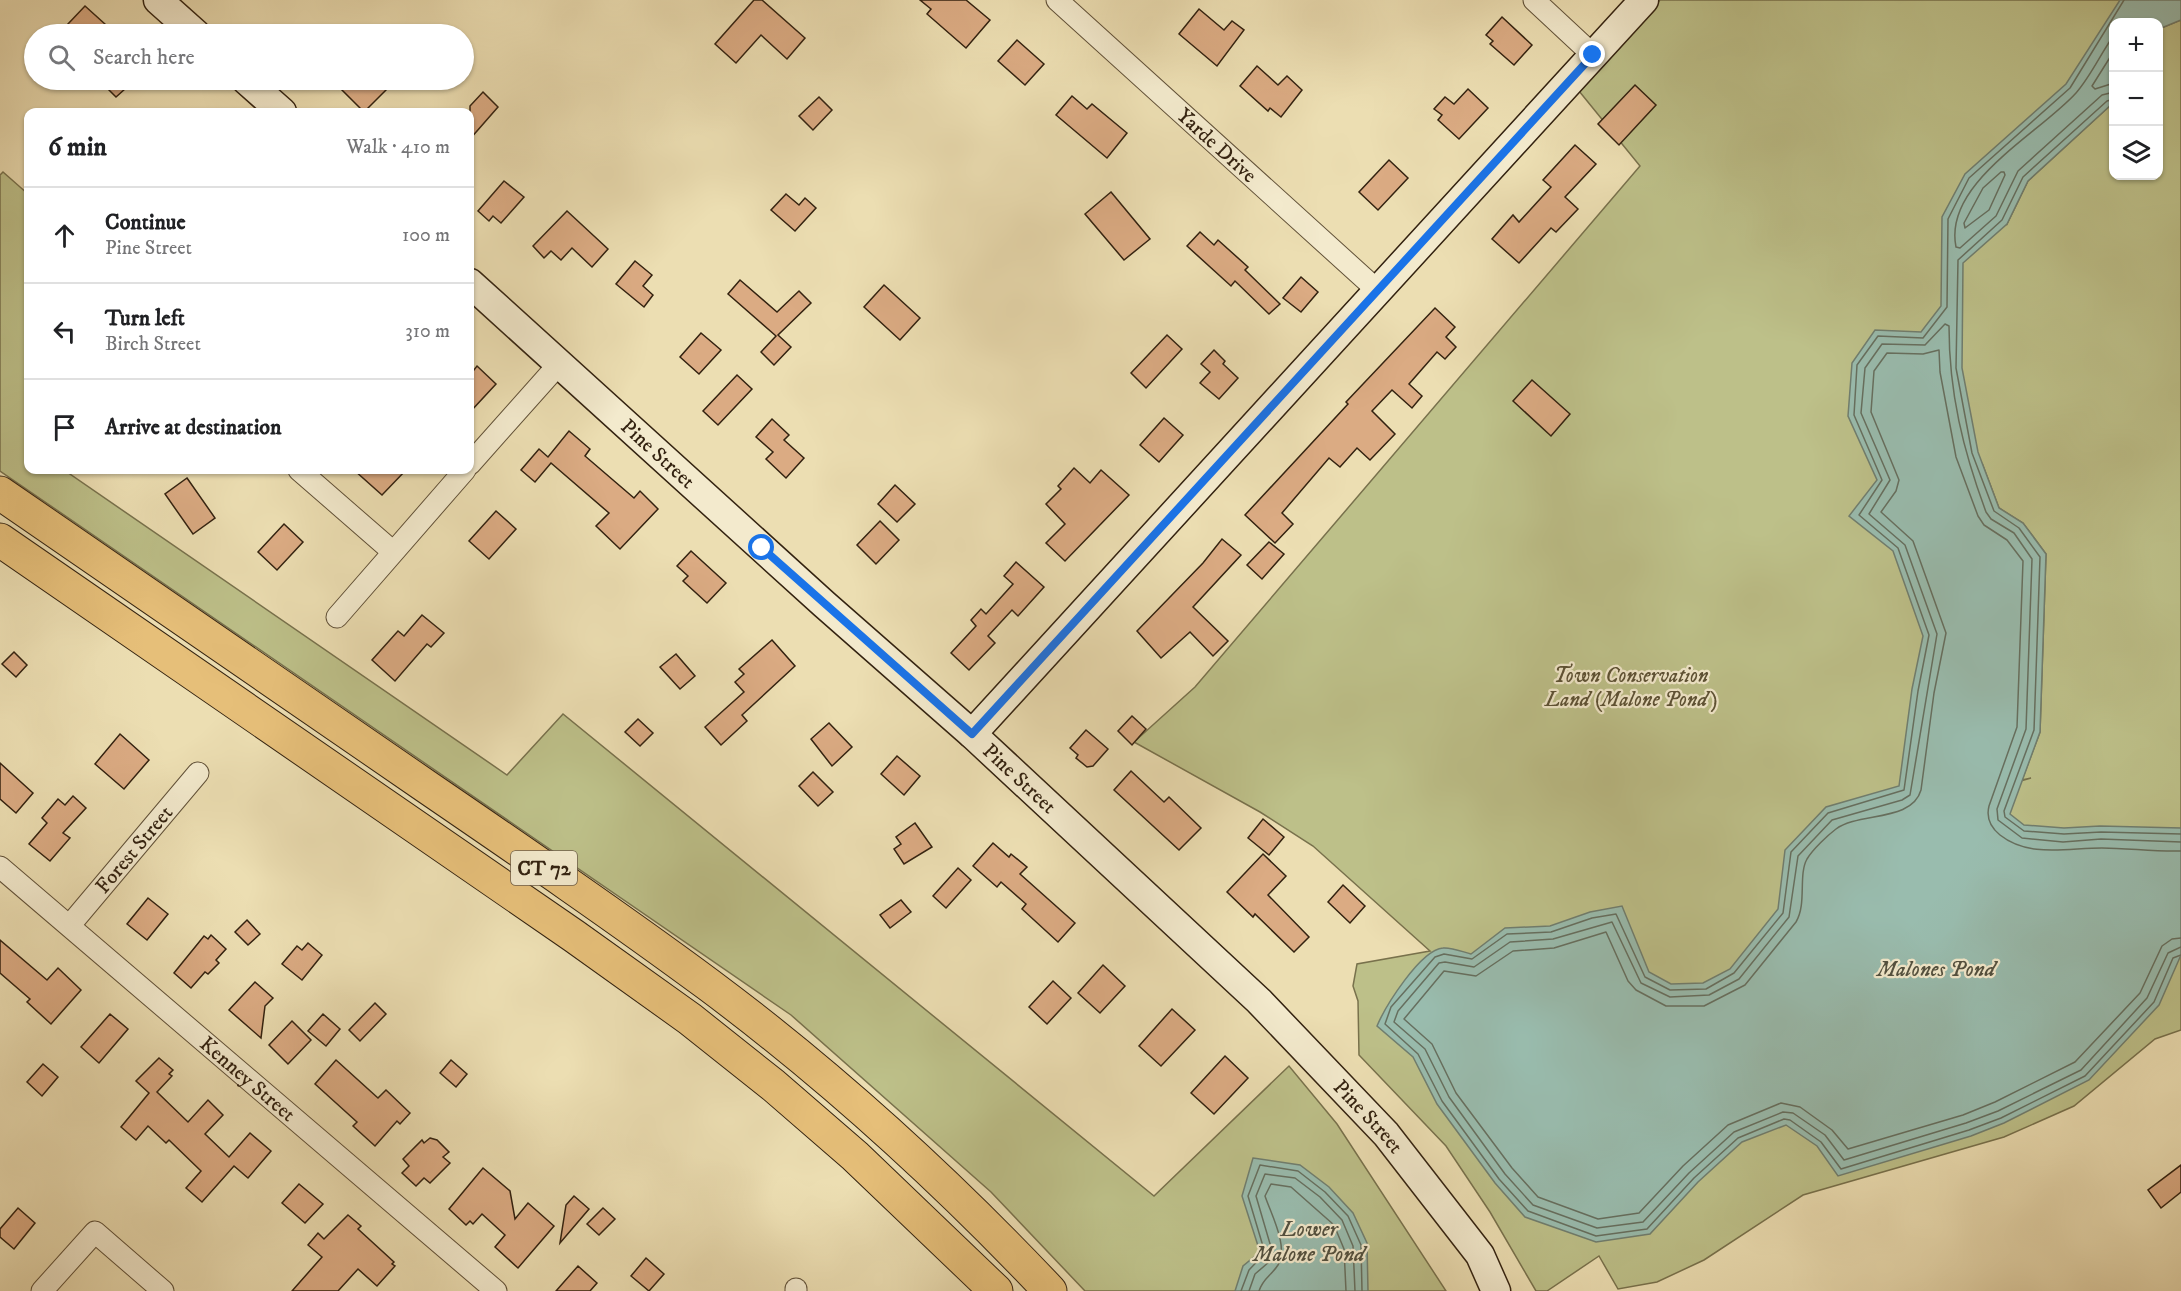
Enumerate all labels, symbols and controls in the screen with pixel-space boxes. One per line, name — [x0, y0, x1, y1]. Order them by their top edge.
map controls — [2109, 18, 2163, 180]
button: + — [2109, 18, 2163, 72]
search box — [24, 24, 474, 90]
icon: search — [45, 41, 78, 74]
route end — [1579, 41, 1605, 67]
text: Search here — [93, 44, 195, 71]
button: − — [2109, 72, 2163, 126]
street label: Yarde Drive — [1171, 103, 1262, 189]
button: layers — [2109, 126, 2163, 180]
text: 6 min — [48, 131, 107, 164]
text: Walk · 410 m — [346, 135, 450, 160]
text: Continue — [105, 209, 186, 236]
icon: ahead — [48, 219, 81, 252]
text: 100 m — [402, 223, 450, 248]
text: Pine Street — [105, 236, 192, 261]
text: Turn left — [105, 305, 185, 332]
icon: left — [48, 315, 81, 348]
text: 310 m — [405, 319, 450, 344]
text: Birch Street — [105, 332, 201, 357]
icon: arrive — [48, 411, 81, 444]
text: Arrive at destination — [105, 414, 282, 441]
street label: Pine Street — [615, 414, 700, 495]
route start — [748, 534, 774, 560]
park label: Town Conservation Land (Malone Pond) — [1544, 663, 1717, 713]
street label: Pine Street — [977, 738, 1062, 820]
street label: Forest Street — [90, 800, 179, 899]
road number: CT 72 — [511, 851, 577, 885]
water label: Malones Pond — [1875, 956, 1999, 983]
street label: Kenney Street — [194, 1031, 301, 1128]
street label: Pine Street — [1327, 1075, 1409, 1159]
water label: Lower Malone Pond — [1251, 1216, 1368, 1268]

